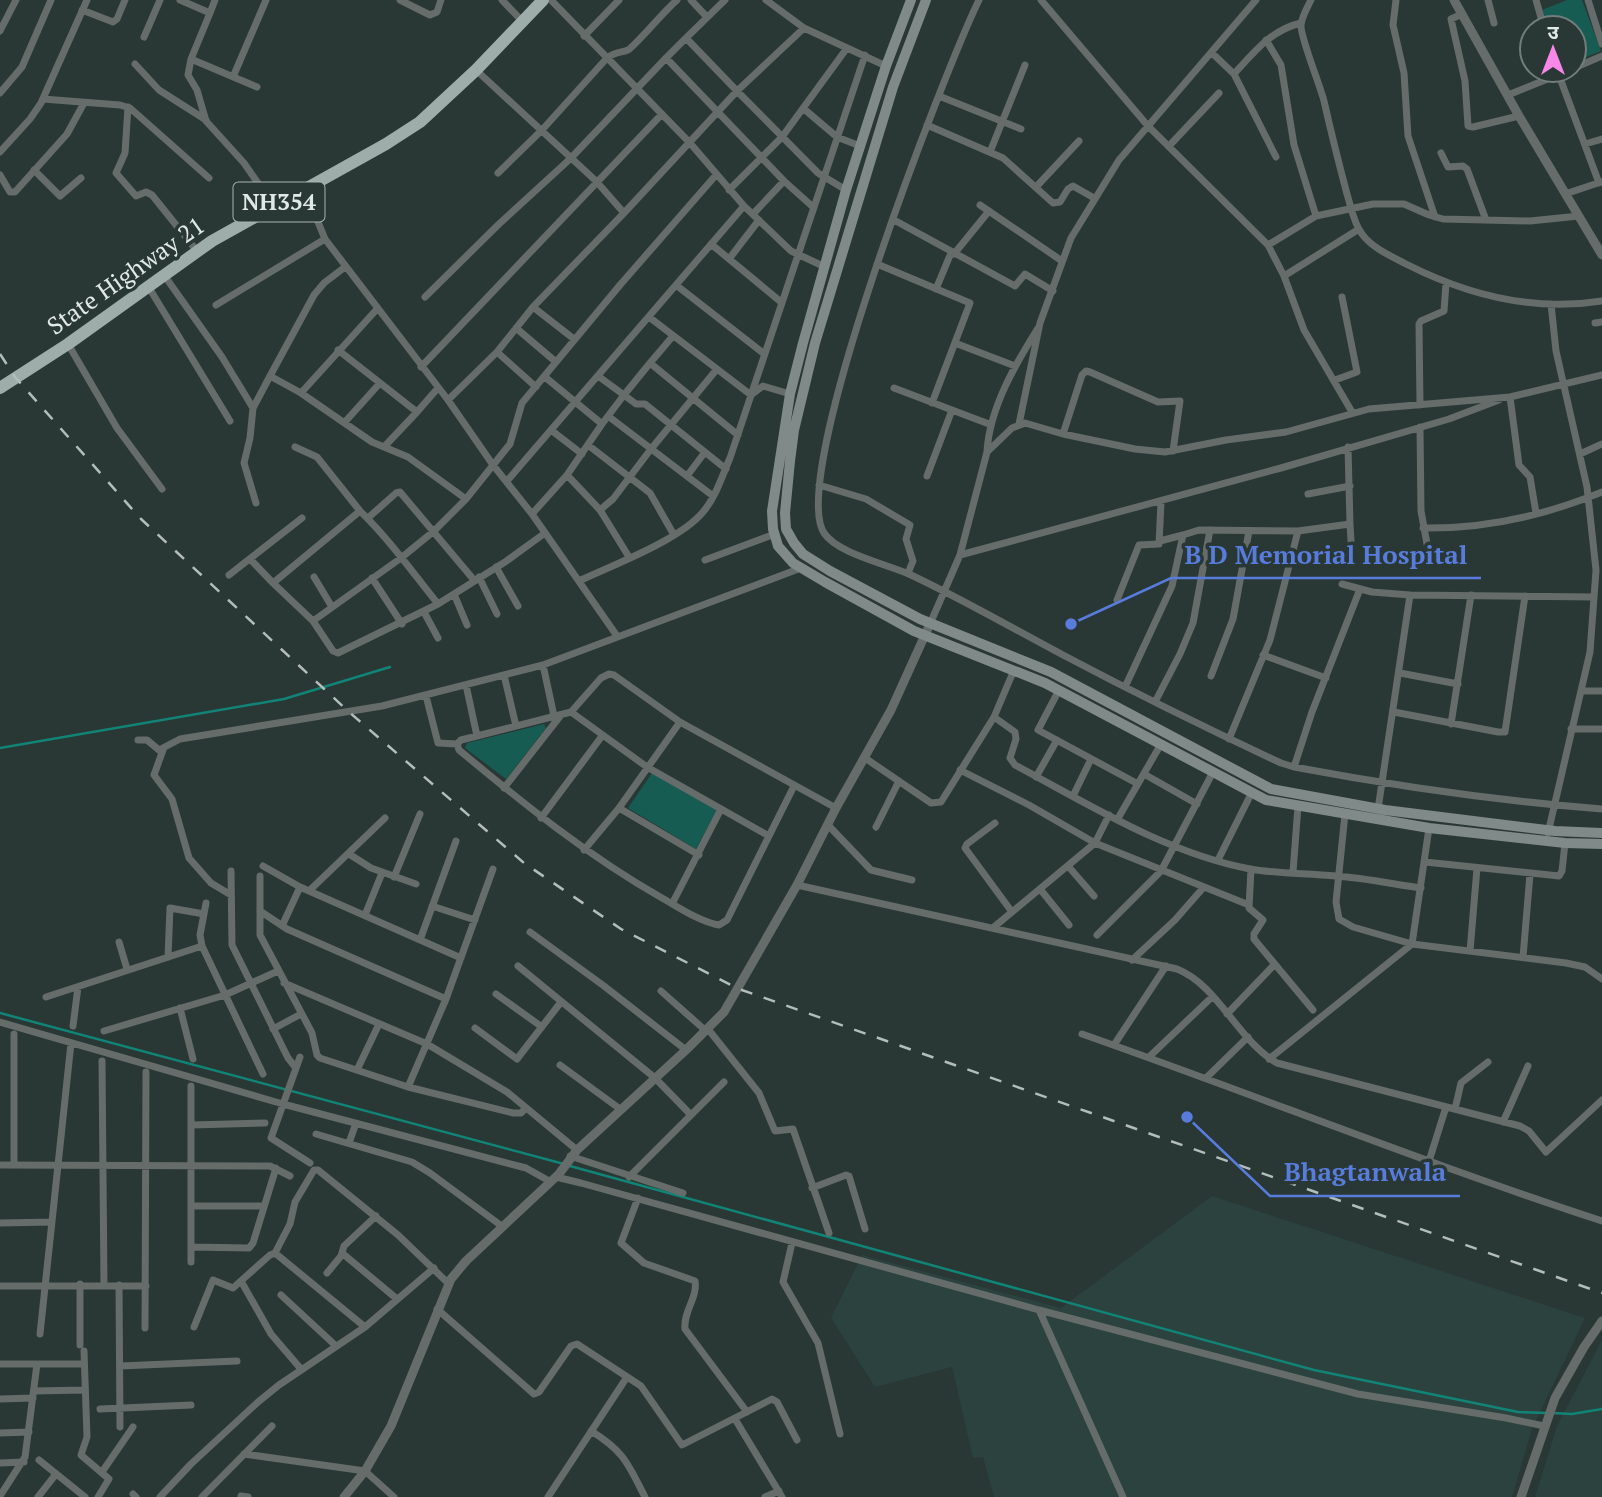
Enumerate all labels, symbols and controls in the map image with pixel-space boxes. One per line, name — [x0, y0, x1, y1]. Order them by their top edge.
north arrow — [1518, 14, 1588, 84]
text: उ — [1547, 19, 1559, 44]
road number: NH354 — [233, 182, 324, 222]
street label: State Highway 21 — [40, 209, 210, 341]
callout: B D Memorial Hospital — [1171, 531, 1481, 578]
text: B D Memorial Hospital — [1185, 537, 1467, 571]
callout: Bhagtanwala — [1270, 1149, 1460, 1196]
text: Bhagtanwala — [1284, 1154, 1447, 1188]

